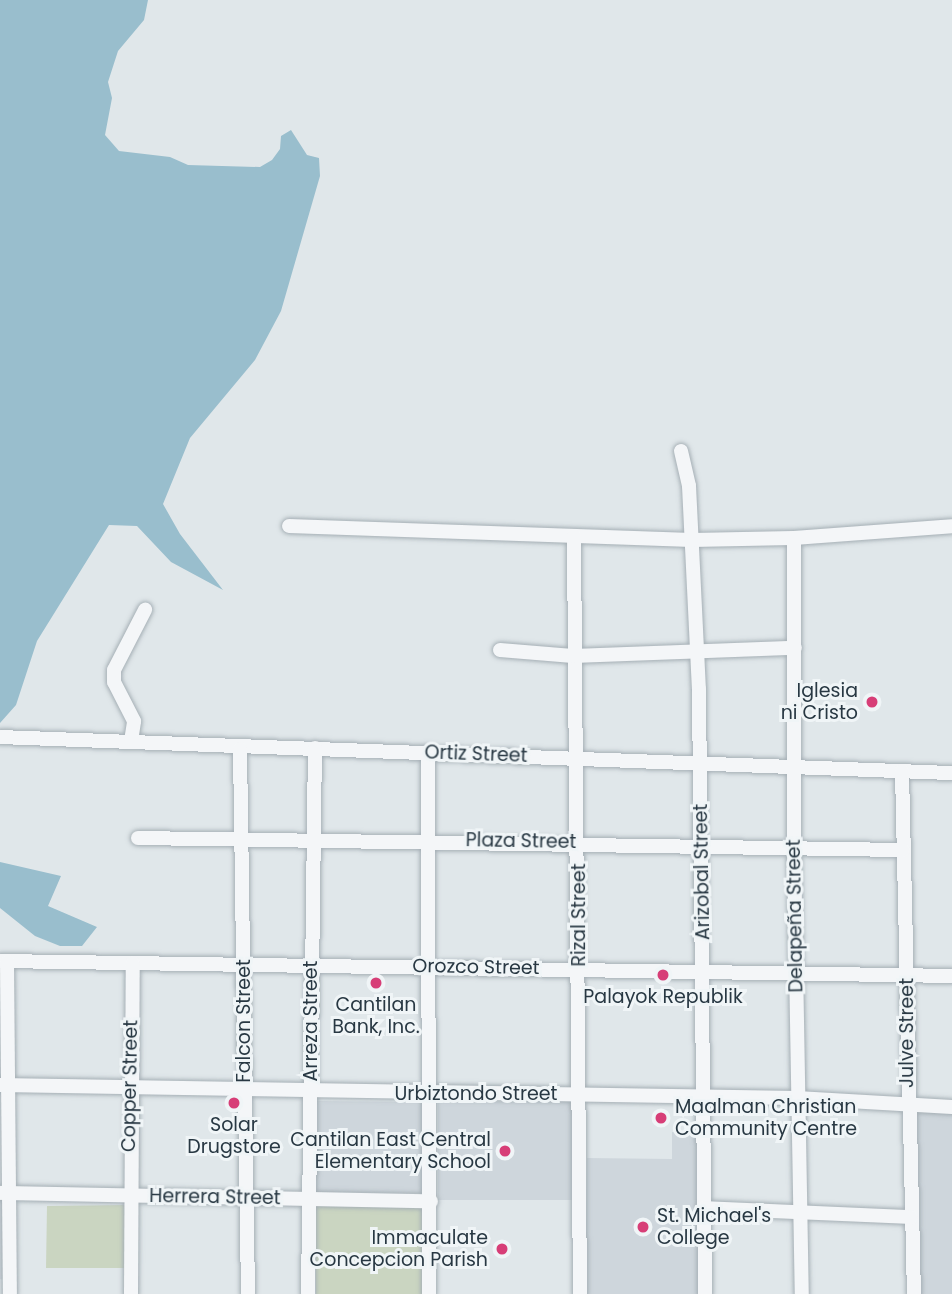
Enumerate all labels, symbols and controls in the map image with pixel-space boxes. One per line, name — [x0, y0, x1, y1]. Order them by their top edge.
place label: Iglesia ni Cristo — [781, 680, 858, 724]
marker: Iglesia ni Cristo — [864, 694, 880, 710]
street label: Ortiz Street — [424, 741, 528, 767]
street label: Arizobal Street — [689, 804, 715, 940]
street label: Plaza Street — [465, 829, 577, 853]
street label: Delapeña Street — [782, 839, 808, 993]
street label: Rizal Street — [568, 863, 590, 967]
street label: Orozco Street — [412, 954, 540, 980]
street label: Falcon Street — [233, 959, 255, 1083]
street label: Arreza Street — [300, 961, 322, 1081]
marker: Palayok Republik — [655, 967, 671, 983]
marker: Cantilan Bank, Inc. — [368, 975, 384, 991]
street label: Julve Street — [896, 978, 918, 1088]
place label: Palayok Republik — [583, 986, 743, 1008]
place label: Cantilan Bank, Inc. — [332, 994, 420, 1038]
street label: Copper Street — [117, 1020, 143, 1152]
street label: Urbiztondo Street — [394, 1083, 558, 1105]
marker: Solar Drugstore — [226, 1095, 242, 1111]
place label: Maalman Christian Community Centre — [675, 1096, 857, 1140]
marker: Maalman Christian Community Centre — [653, 1110, 669, 1126]
place label: Solar Drugstore — [187, 1114, 281, 1158]
place label: Cantilan East Central Elementary School — [290, 1129, 491, 1173]
marker: Cantilan East Central Elementary School — [497, 1143, 513, 1159]
street label: Herrera Street — [149, 1184, 281, 1210]
place label: St. Michael's College — [657, 1205, 771, 1249]
marker: St. Michael's College — [635, 1219, 651, 1235]
place label: Immaculate Concepcion Parish — [310, 1227, 488, 1271]
marker: Immaculate Concepcion Parish — [494, 1241, 510, 1257]

